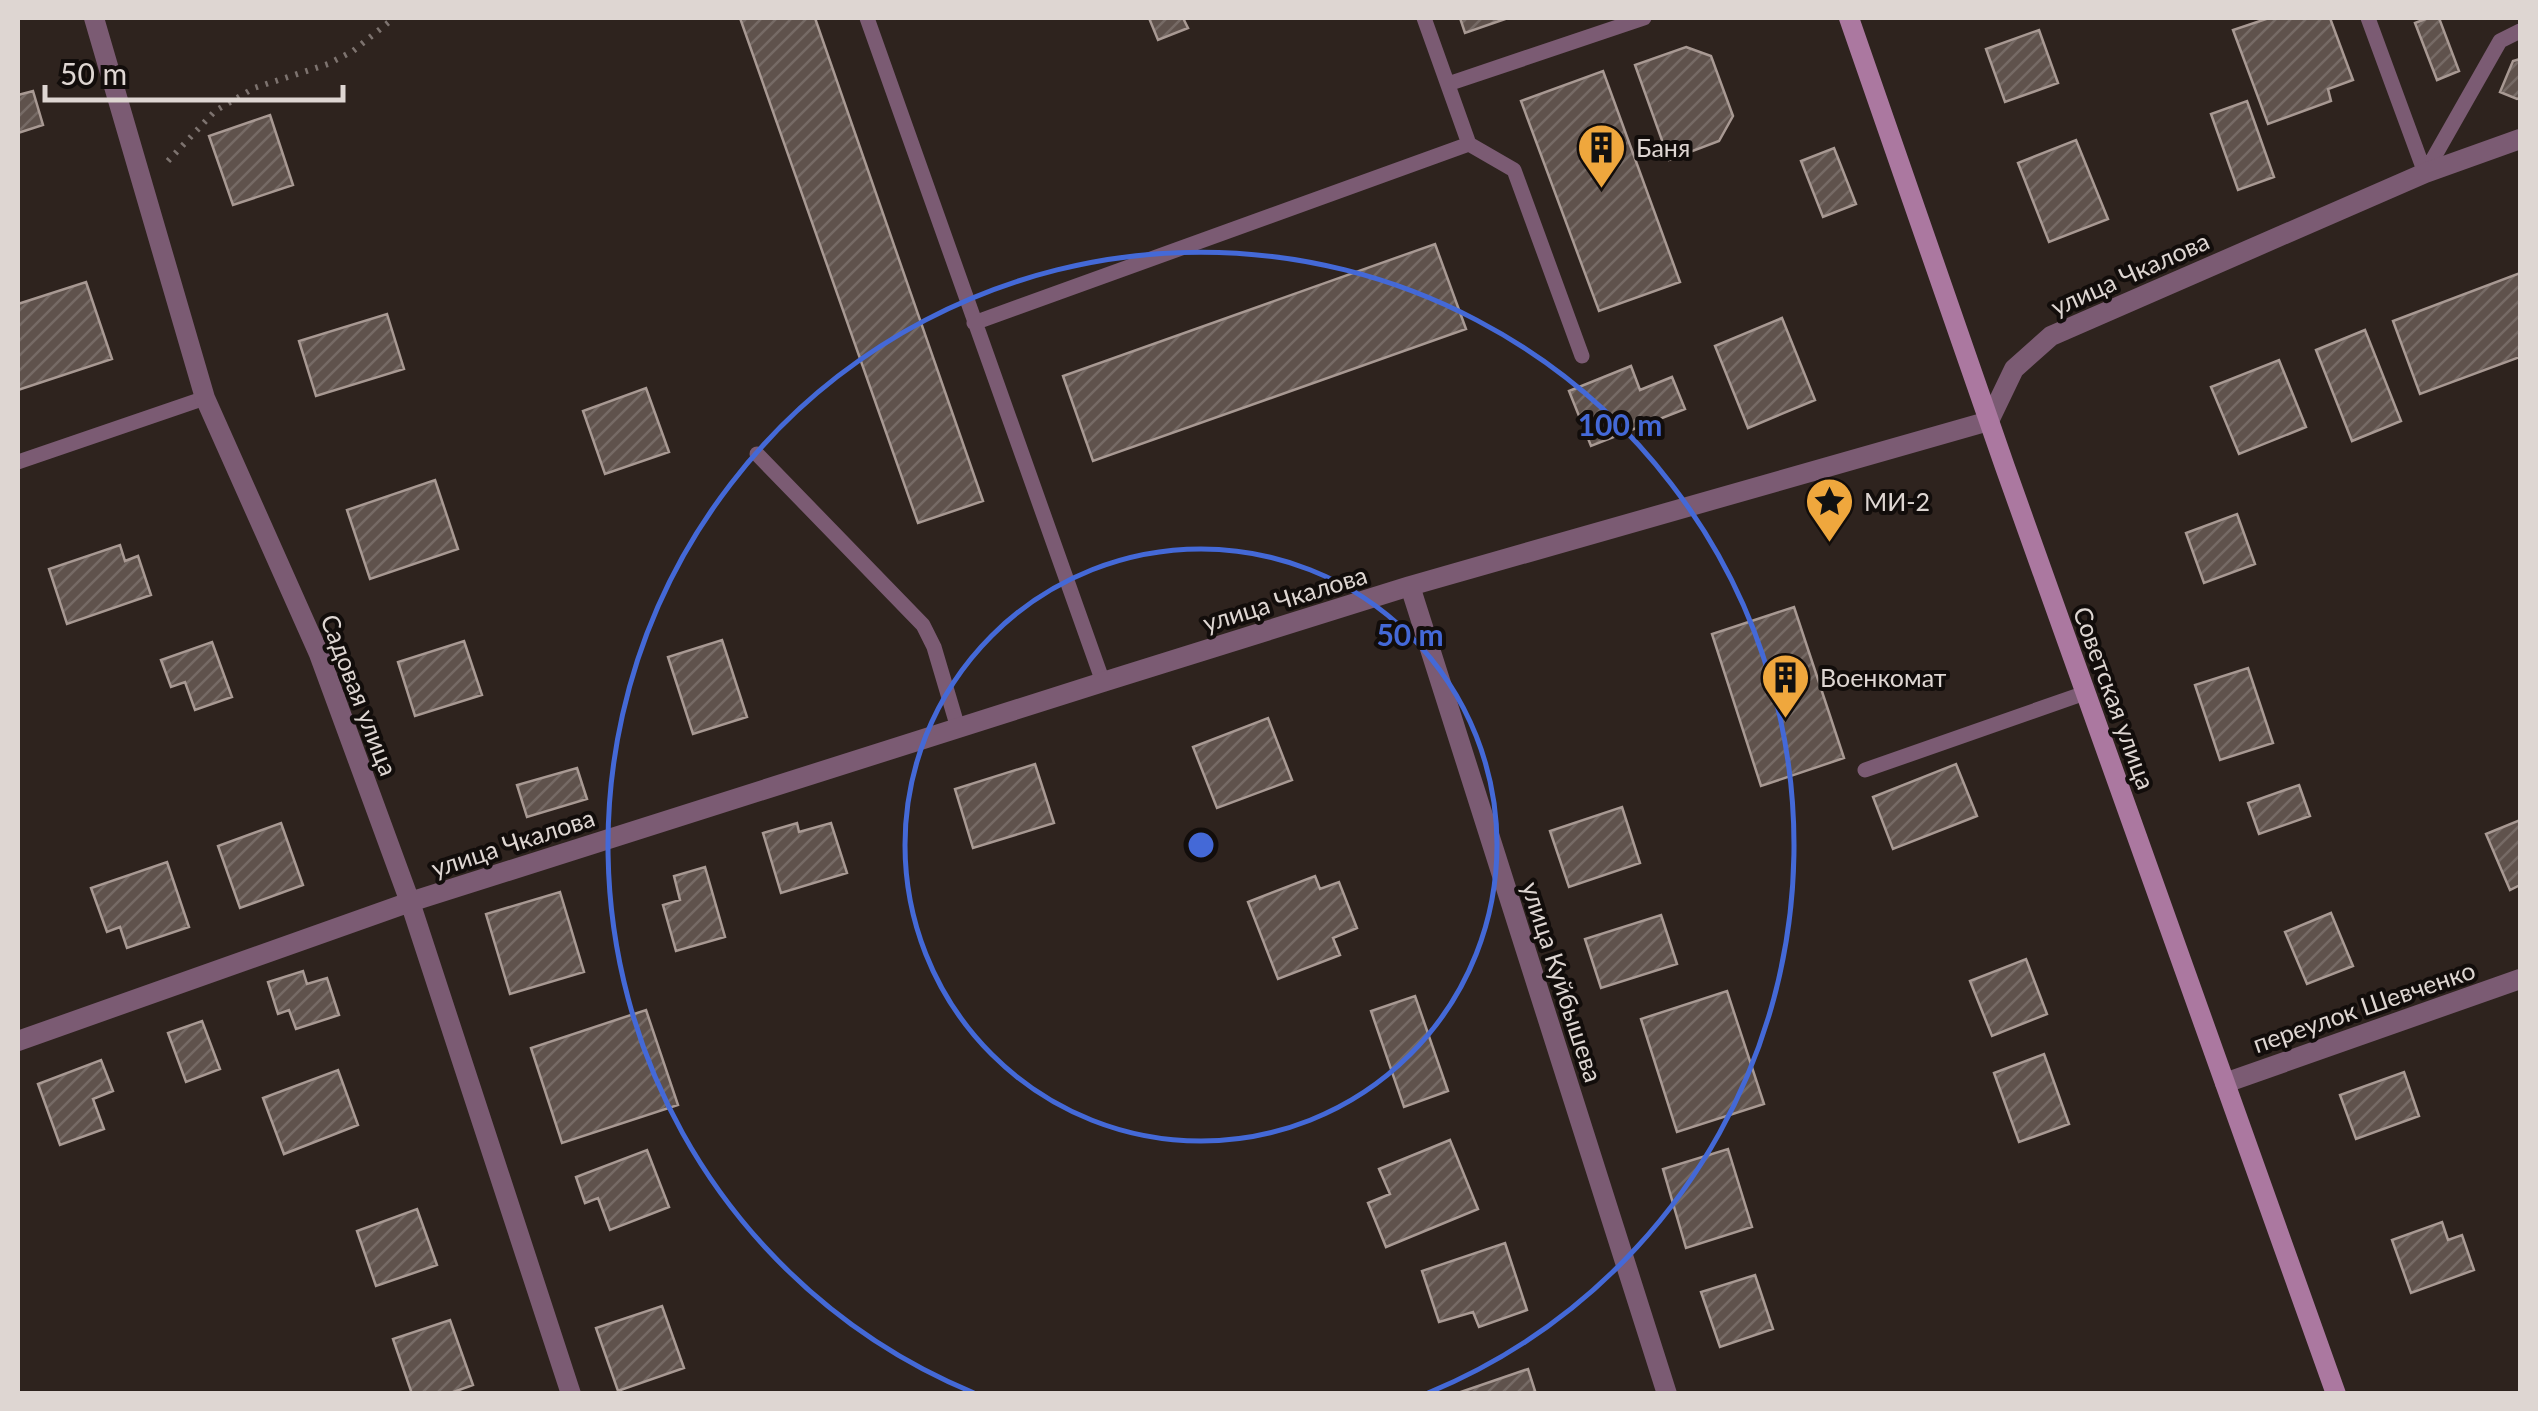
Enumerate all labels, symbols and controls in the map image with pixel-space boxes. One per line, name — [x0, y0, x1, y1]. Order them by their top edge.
scale bar — [45, 40, 342, 102]
text: 50 m — [60, 55, 127, 91]
building icon: Баня — [1575, 122, 1627, 190]
place label: Баня — [1636, 132, 1690, 162]
street label: улица Чкалова — [2046, 225, 2213, 321]
text: 100 m — [1578, 406, 1662, 442]
place icon: МИ-2 — [1803, 476, 1855, 544]
place label: МИ-2 — [1864, 486, 1930, 516]
street label: улица Чкалова — [1199, 559, 1370, 637]
street label: Советская улица — [2068, 602, 2162, 793]
street label: Садовая улица — [315, 610, 404, 780]
text: 50 m — [1376, 616, 1444, 652]
building icon: Военкомат — [1759, 652, 1811, 720]
place label: Военкомат — [1820, 662, 1947, 692]
street label: улица Чкалова — [427, 802, 598, 883]
centre of rings — [1183, 827, 1219, 863]
street label: улица Куйбышева — [1516, 878, 1609, 1086]
street label: переулок Шевченко — [2249, 954, 2479, 1058]

